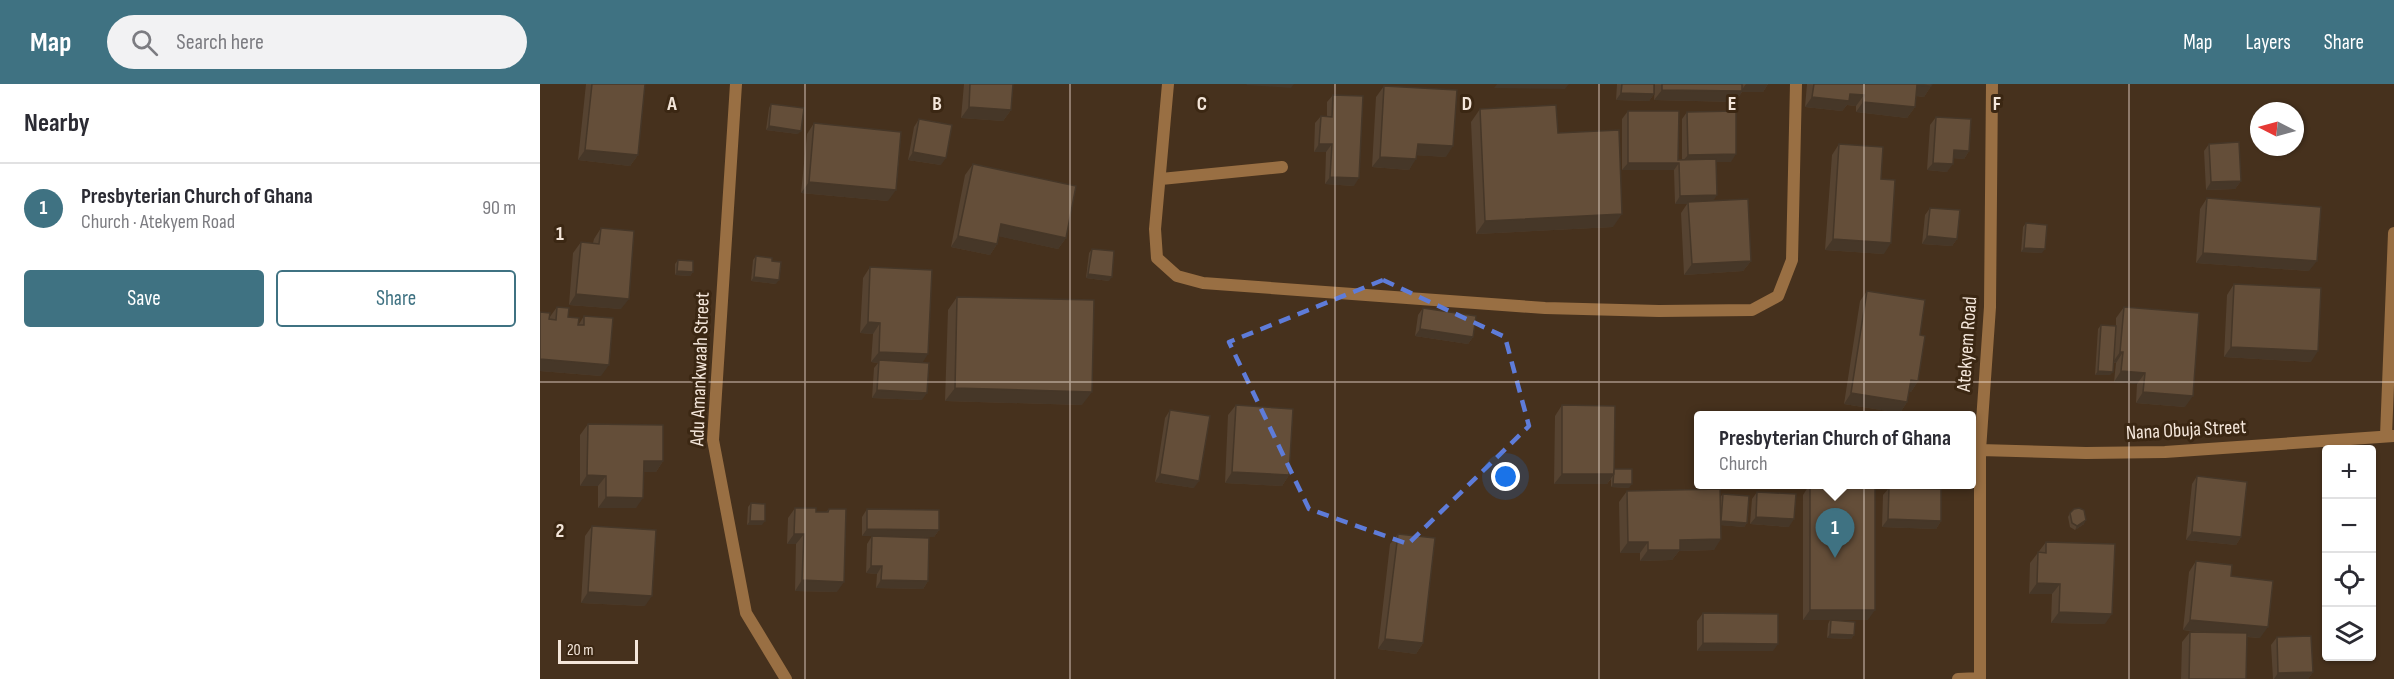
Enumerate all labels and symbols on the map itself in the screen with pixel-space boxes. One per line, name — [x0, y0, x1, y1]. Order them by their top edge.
text: A — [666, 92, 677, 116]
text: B — [932, 92, 942, 116]
text: C — [1197, 92, 1207, 116]
text: D — [1462, 92, 1472, 116]
text: E — [1728, 92, 1736, 116]
text: F — [1993, 92, 2001, 116]
north arrow — [2250, 102, 2304, 156]
text: 1 — [556, 222, 564, 246]
street label: Adu Amankwaah Street — [685, 292, 715, 447]
street label: Atekyem Road — [1952, 296, 1982, 393]
street label: Nana Obuja Street — [2125, 415, 2247, 445]
your location — [1491, 462, 1520, 491]
pin: 1 — [1816, 508, 1854, 558]
text: 2 — [556, 519, 564, 543]
scale bar — [558, 637, 638, 664]

